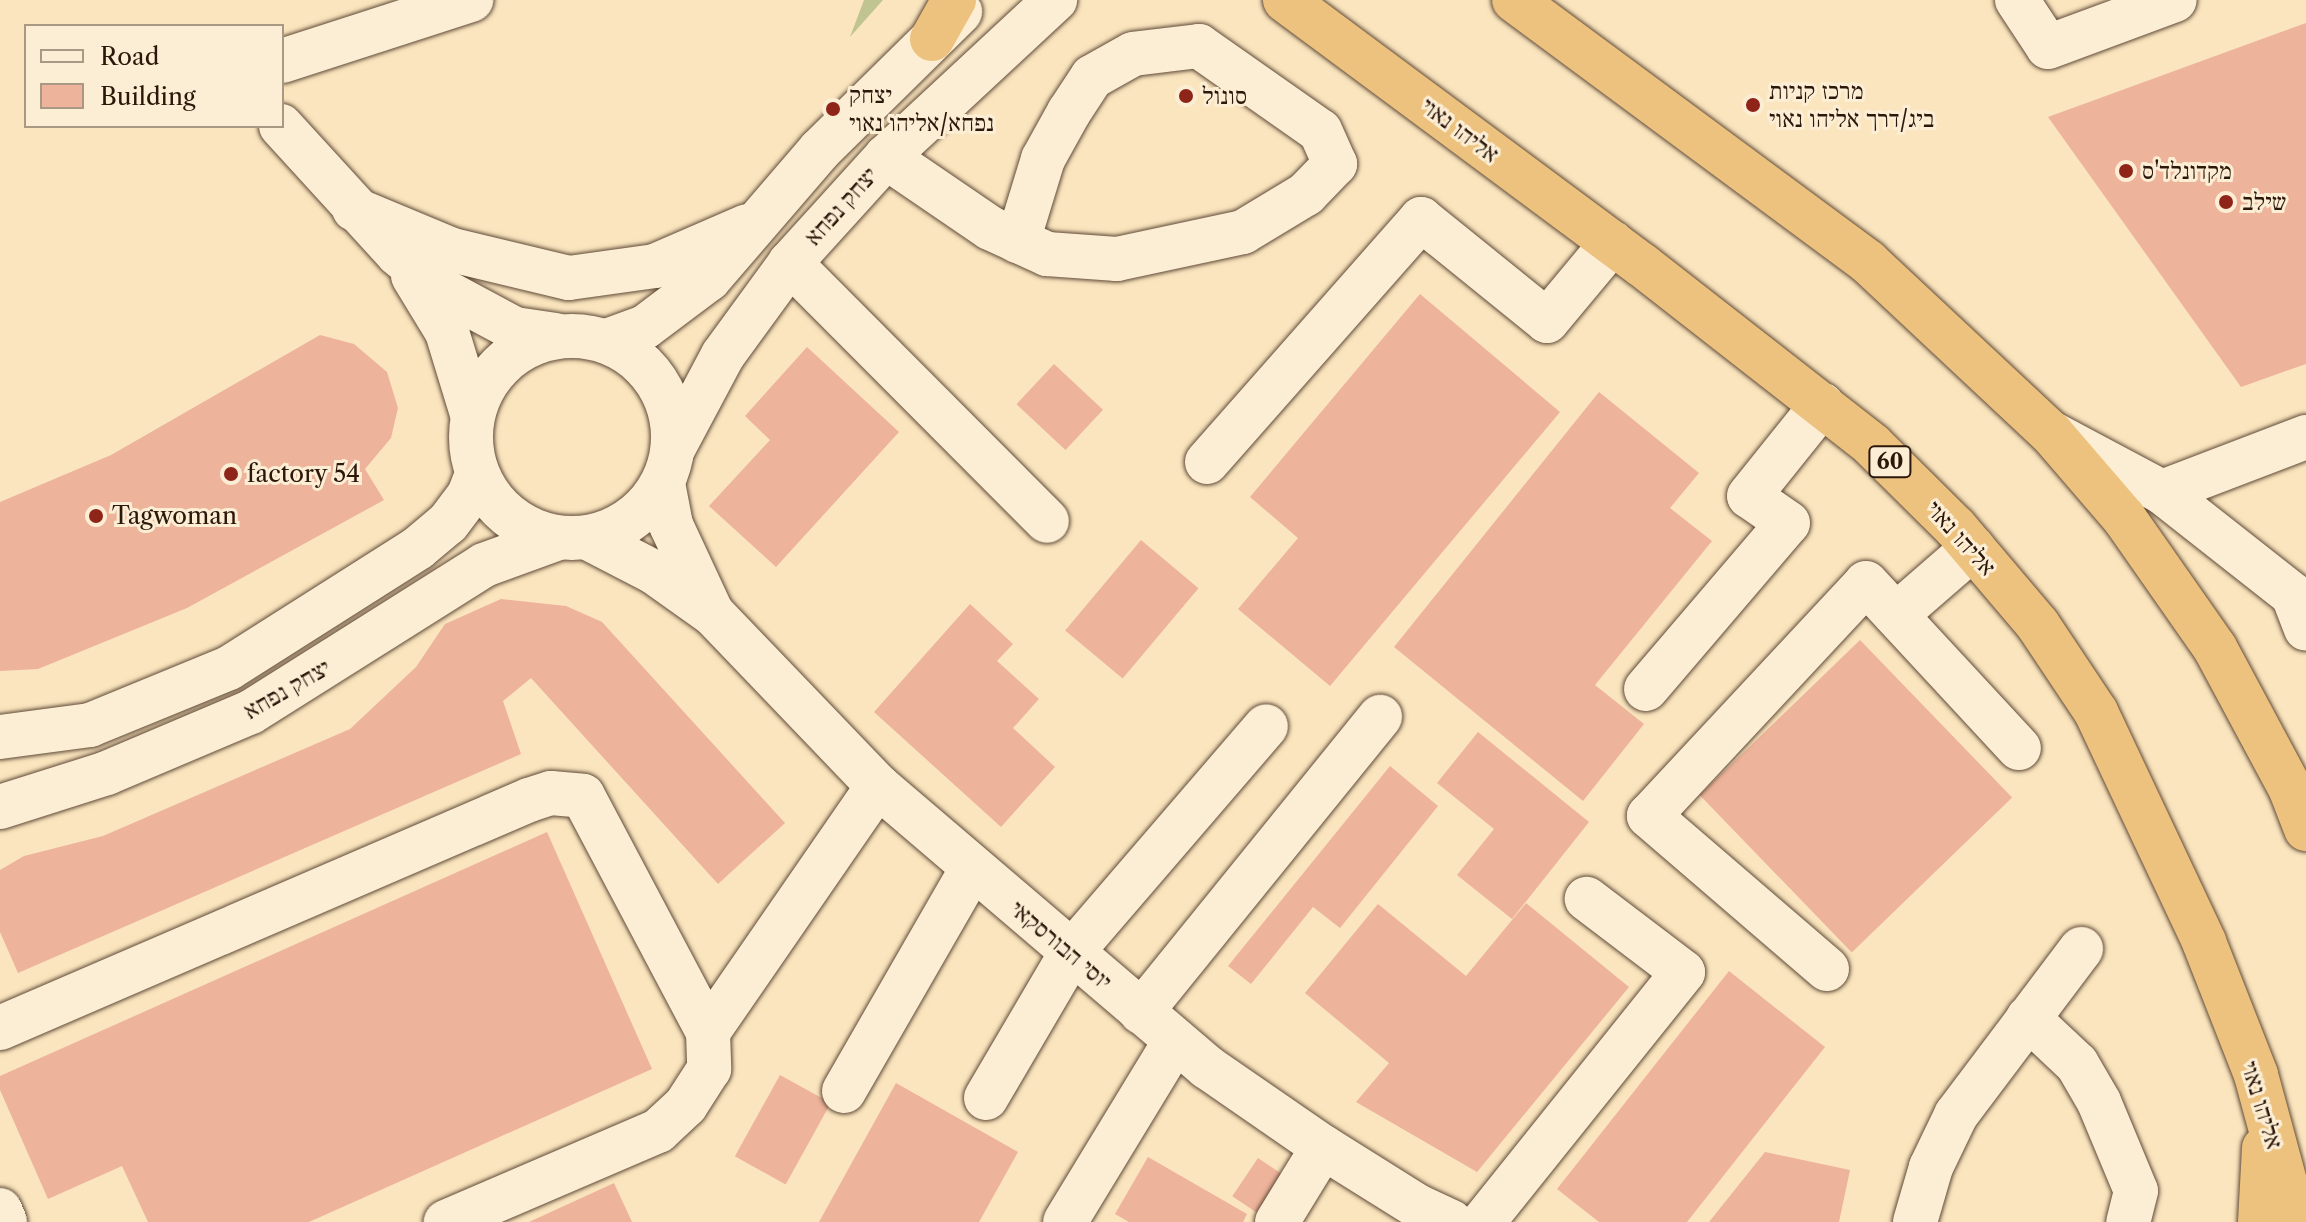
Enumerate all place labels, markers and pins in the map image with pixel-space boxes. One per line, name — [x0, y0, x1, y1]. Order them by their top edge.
place label: מרכז קניות ביג/דרך אליהו נאוי — [1769, 77, 1934, 133]
place label: יצחק נפחא/אליהו נאוי — [849, 81, 994, 137]
place label: סונול — [1202, 82, 1247, 110]
marker: סונול — [1177, 87, 1195, 105]
marker: מרכז קניות ביג/דרך אליהו נאוי — [1744, 96, 1762, 114]
marker: יצחק נפחא/אליהו נאוי — [824, 100, 842, 118]
place label: מקדונלד'ס — [2142, 157, 2232, 185]
marker: מקדונלד'ס — [2117, 162, 2135, 180]
place label: שילב — [2242, 188, 2286, 216]
marker: שילב — [2217, 193, 2235, 211]
place label: factory 54 — [247, 460, 361, 488]
marker: factory 54 — [222, 465, 240, 483]
place label: Tagwoman — [112, 502, 237, 530]
marker: Tagwoman — [87, 507, 105, 525]

